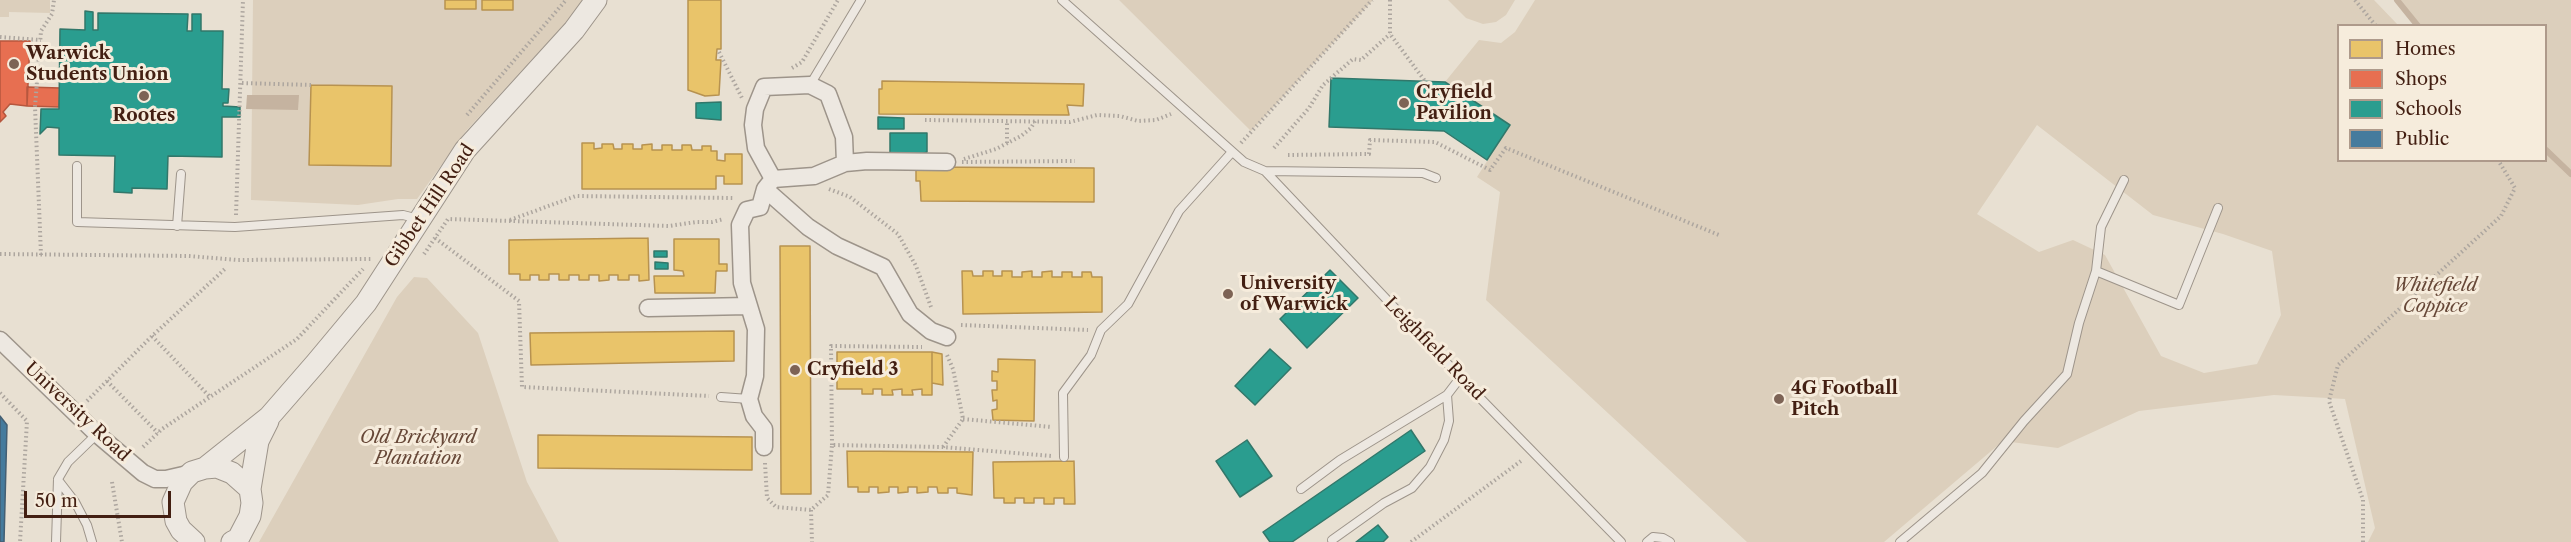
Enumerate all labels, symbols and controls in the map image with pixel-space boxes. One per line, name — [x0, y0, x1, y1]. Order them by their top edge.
legend — [2337, 24, 2547, 162]
text: Homes — [2395, 38, 2456, 60]
place label: Warwick Students Union — [26, 43, 169, 86]
marker: Warwick Students Union — [7, 57, 21, 71]
text: Shops — [2395, 68, 2447, 90]
place label: Cryfield Pavilion — [1416, 82, 1493, 124]
marker: Rootes — [137, 89, 151, 103]
marker: Cryfield Pavilion — [1397, 96, 1411, 110]
text: Schools — [2395, 98, 2462, 120]
place label: Rootes — [113, 105, 175, 127]
text: Public — [2395, 128, 2449, 150]
street label: Gibbet Hill Road — [381, 140, 479, 272]
place label: University of Warwick — [1240, 273, 1348, 316]
park label: Whitefield Coppice — [2393, 275, 2477, 318]
marker: University of Warwick — [1221, 287, 1235, 301]
street label: Leighfield Road — [1379, 293, 1489, 405]
street label: University Road — [20, 358, 134, 466]
place label: Cryfield 3 — [807, 359, 898, 381]
marker: Cryfield 3 — [788, 363, 802, 377]
place label: 4G Football Pitch — [1791, 378, 1898, 420]
marker: 4G Football Pitch — [1772, 392, 1786, 406]
park label: Old Brickyard Plantation — [360, 427, 476, 470]
scale bar — [27, 479, 174, 517]
text: 50 m — [35, 490, 78, 512]

